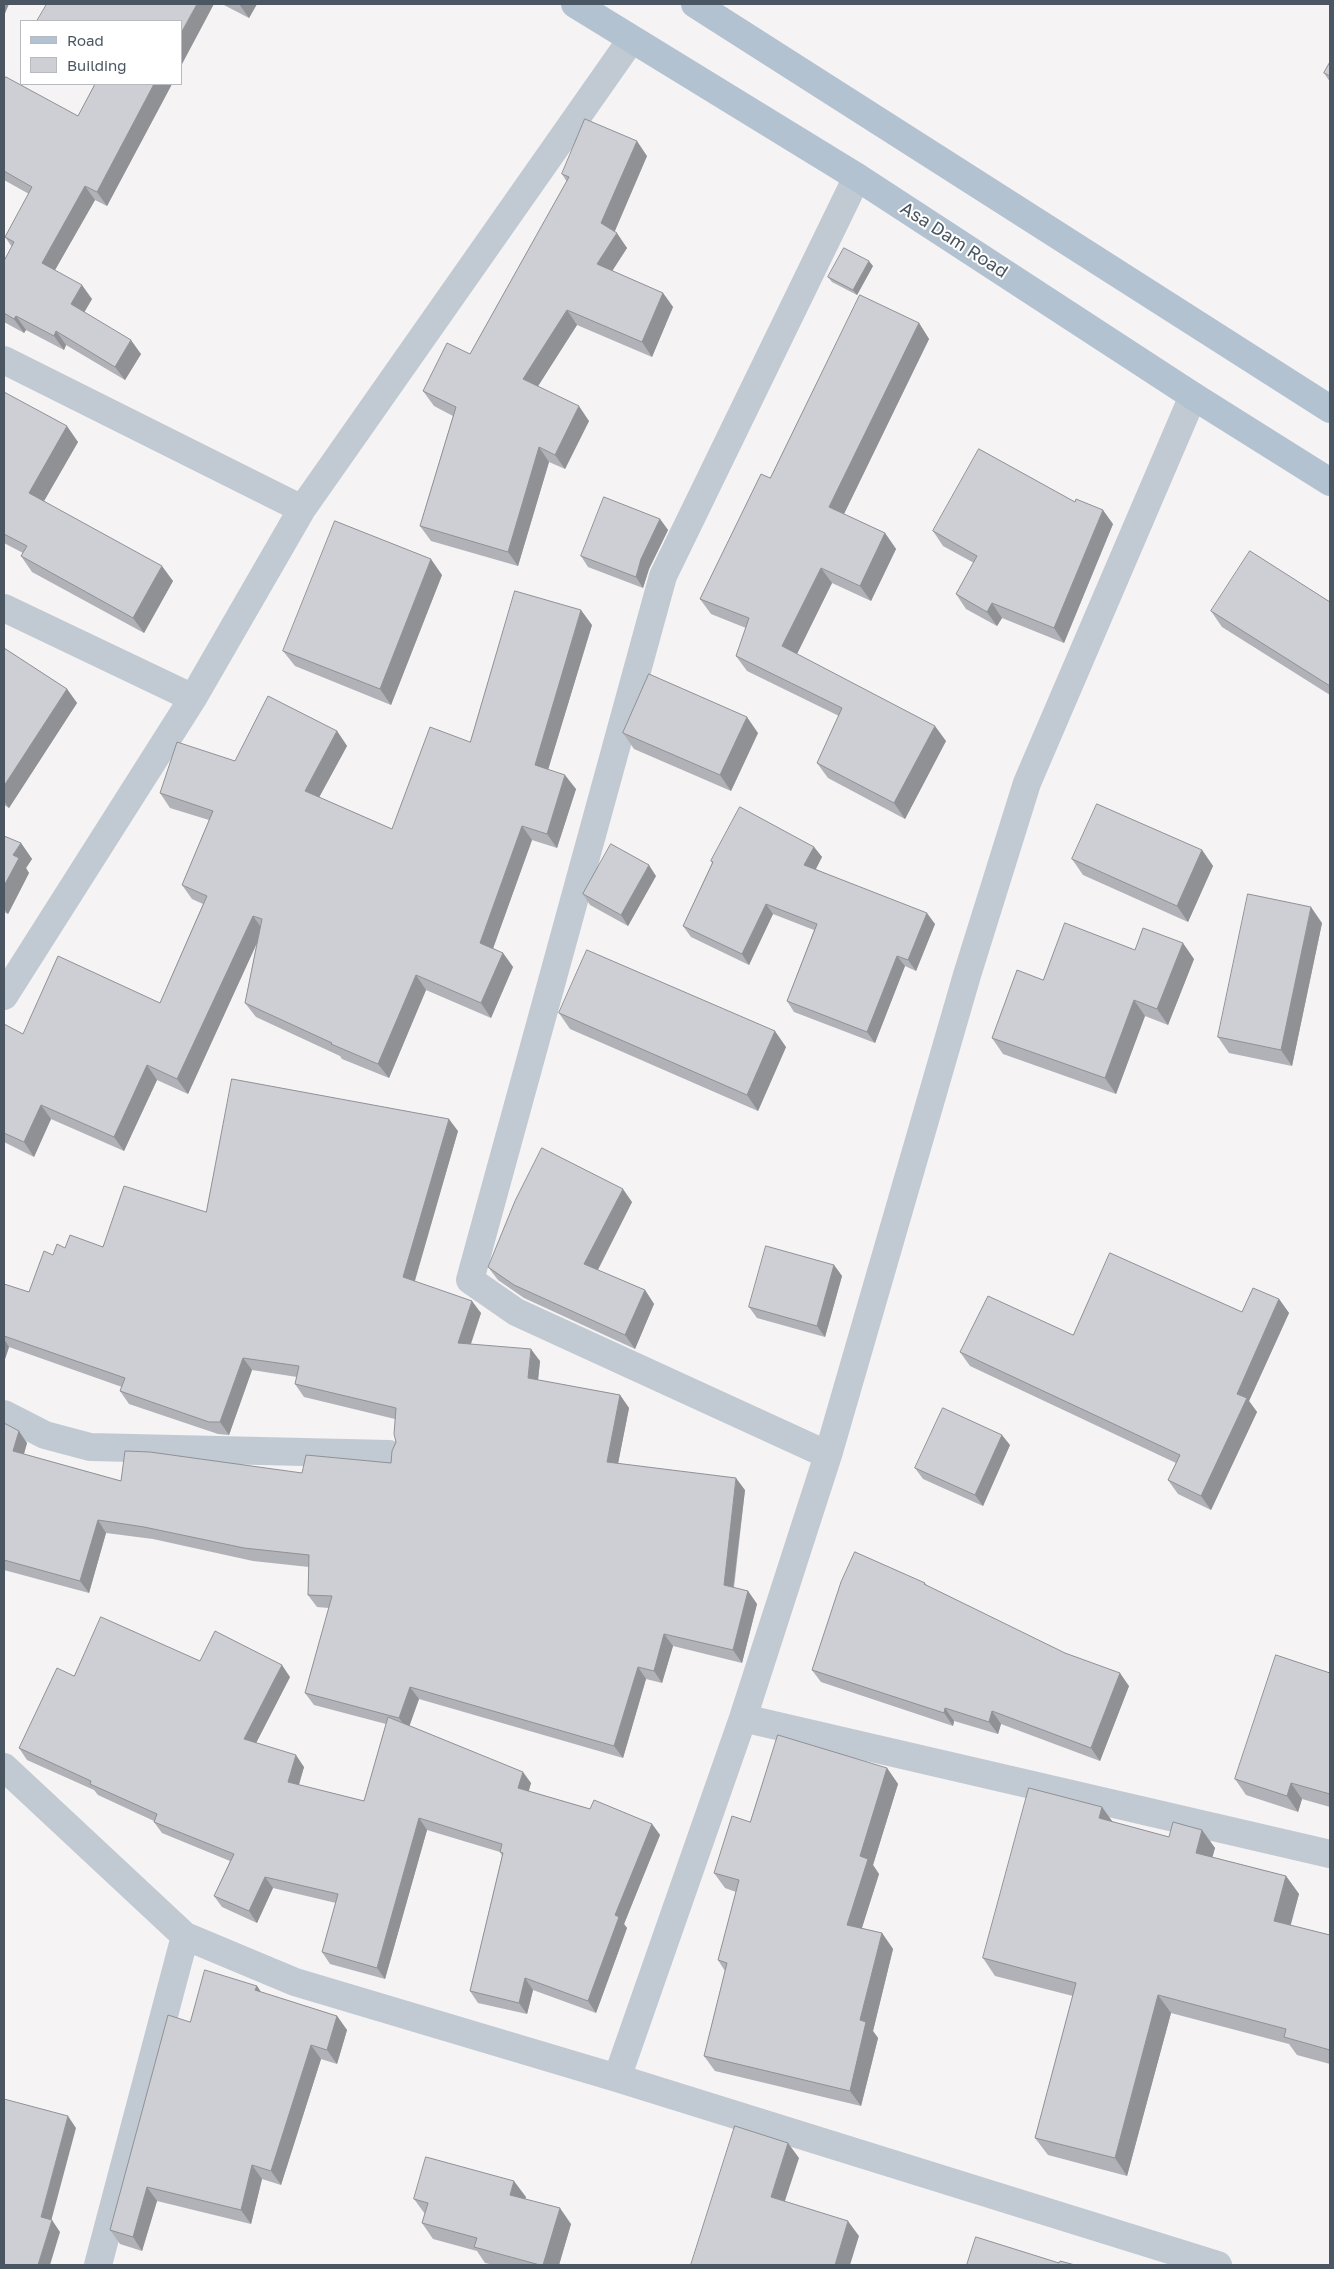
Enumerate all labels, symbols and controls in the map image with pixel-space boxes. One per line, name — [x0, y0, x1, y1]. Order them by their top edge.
legend — [20, 20, 182, 85]
text: Road — [67, 31, 104, 49]
text: Building — [67, 56, 127, 74]
street label: Asa Dam Road — [896, 197, 1012, 283]

